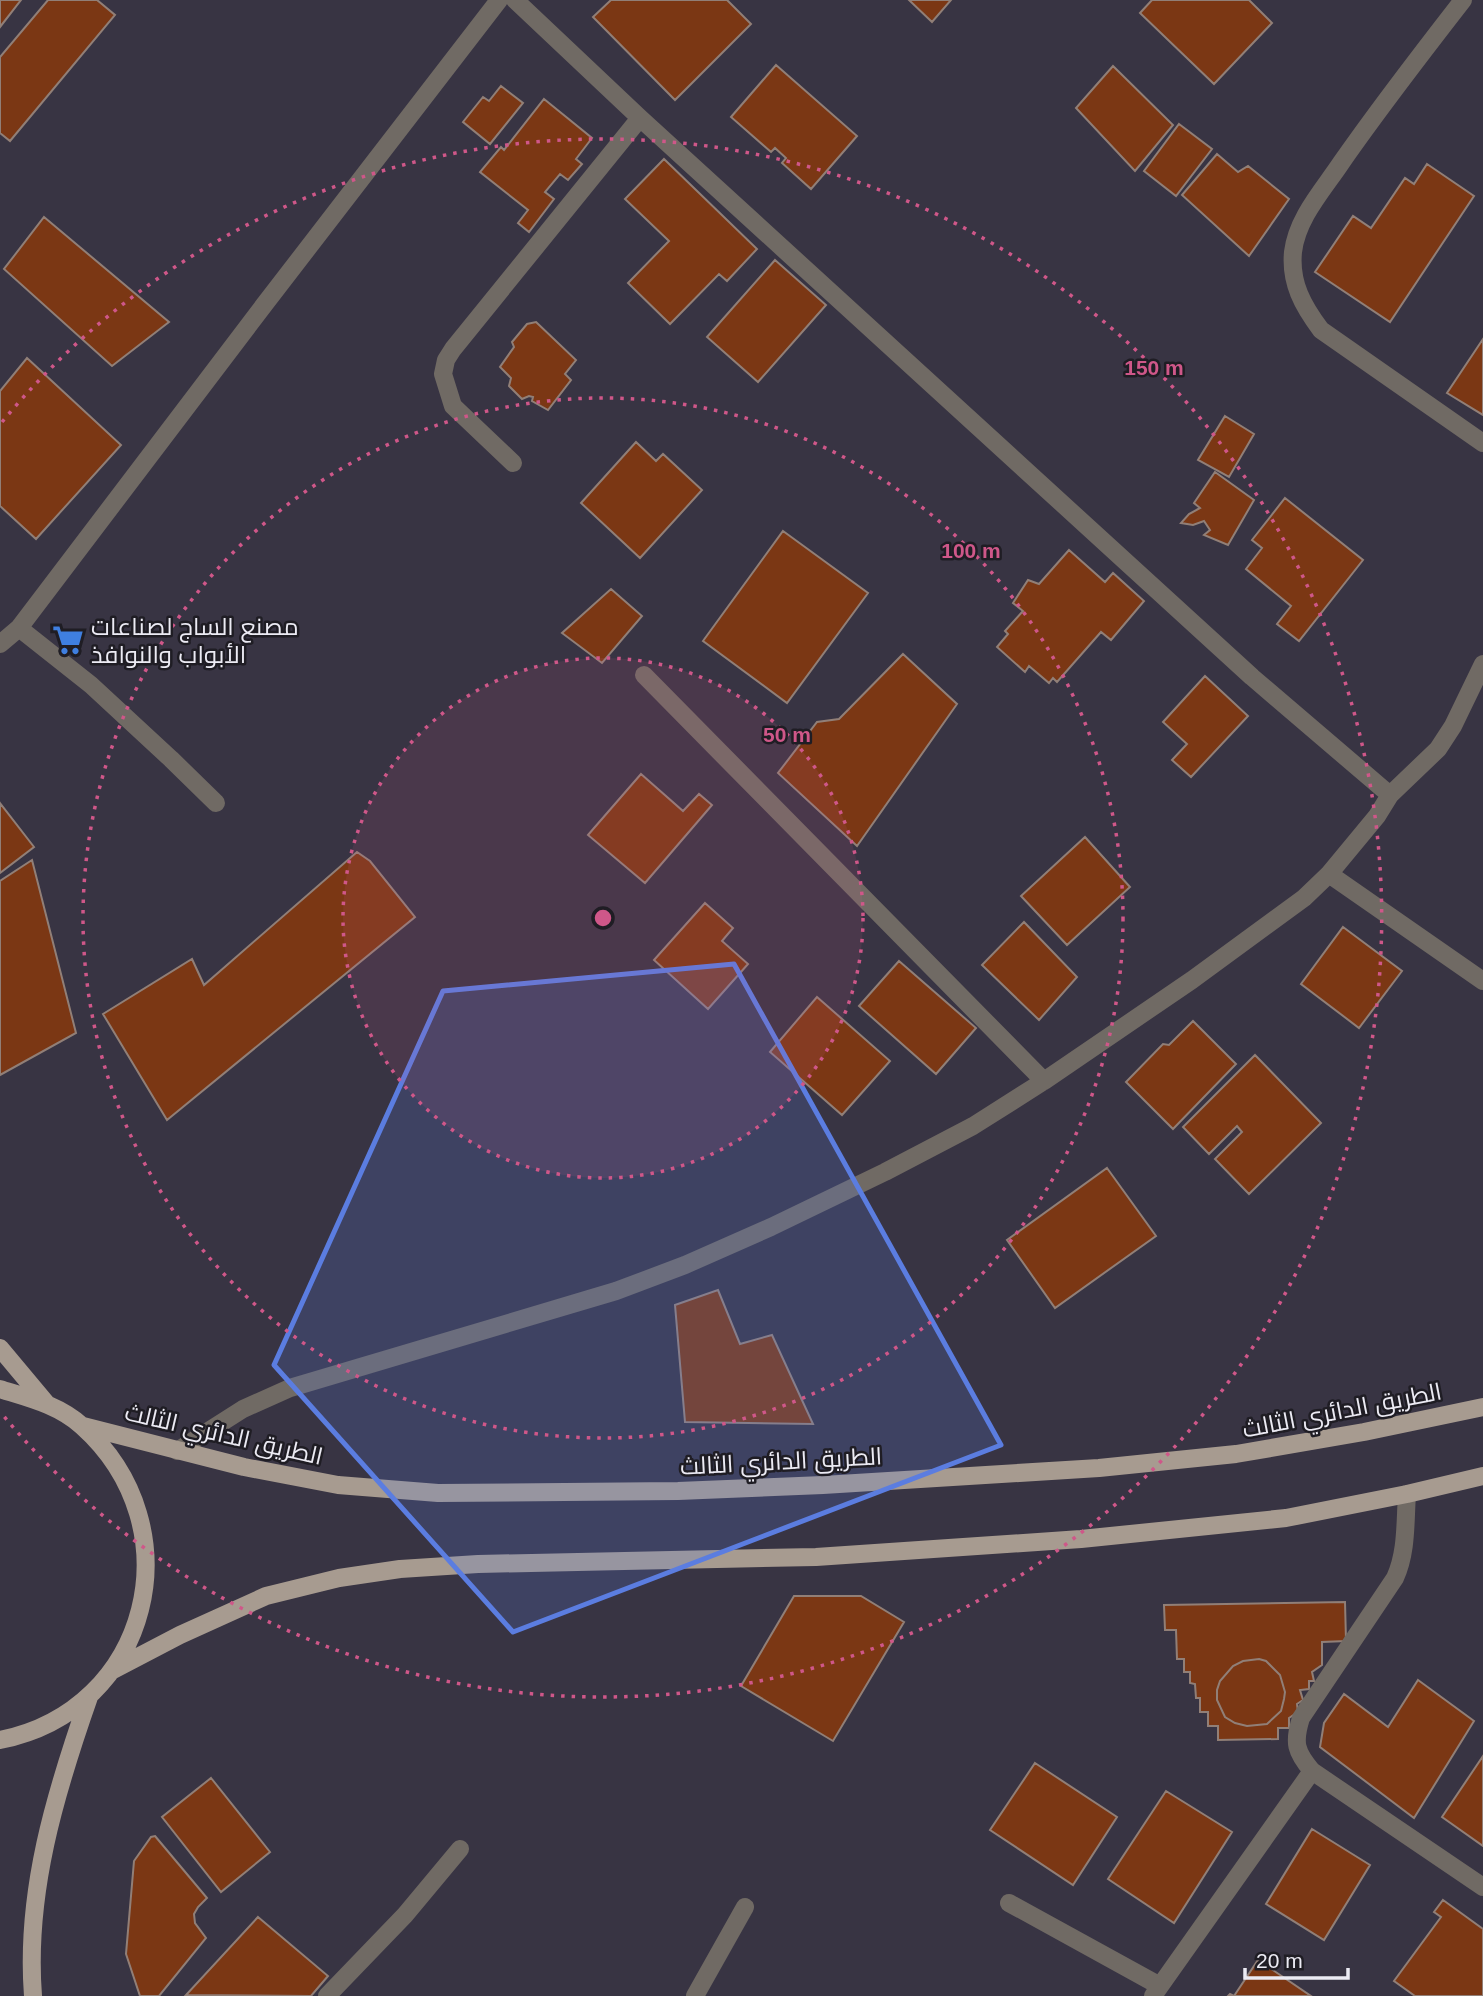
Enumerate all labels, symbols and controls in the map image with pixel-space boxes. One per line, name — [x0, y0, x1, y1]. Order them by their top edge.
text: 150 m — [1124, 356, 1184, 379]
text: 100 m — [941, 539, 1001, 562]
place label: مصنع الساج لصناعات الأبواب والنوافذ — [91, 613, 299, 668]
supermarket icon: مصنع الساج لصناعات الأبواب والنوافذ — [51, 623, 85, 657]
text: 50 m — [763, 723, 811, 746]
centre of rings — [591, 906, 615, 930]
street label: الطريق الدائري الثالث — [1240, 1377, 1445, 1447]
street label: الطريق الدائري الثالث — [121, 1398, 326, 1475]
street label: الطريق الدائري الثالث — [679, 1442, 883, 1485]
scale bar — [1245, 1937, 1348, 1981]
text: 20 m — [1256, 1949, 1303, 1972]

